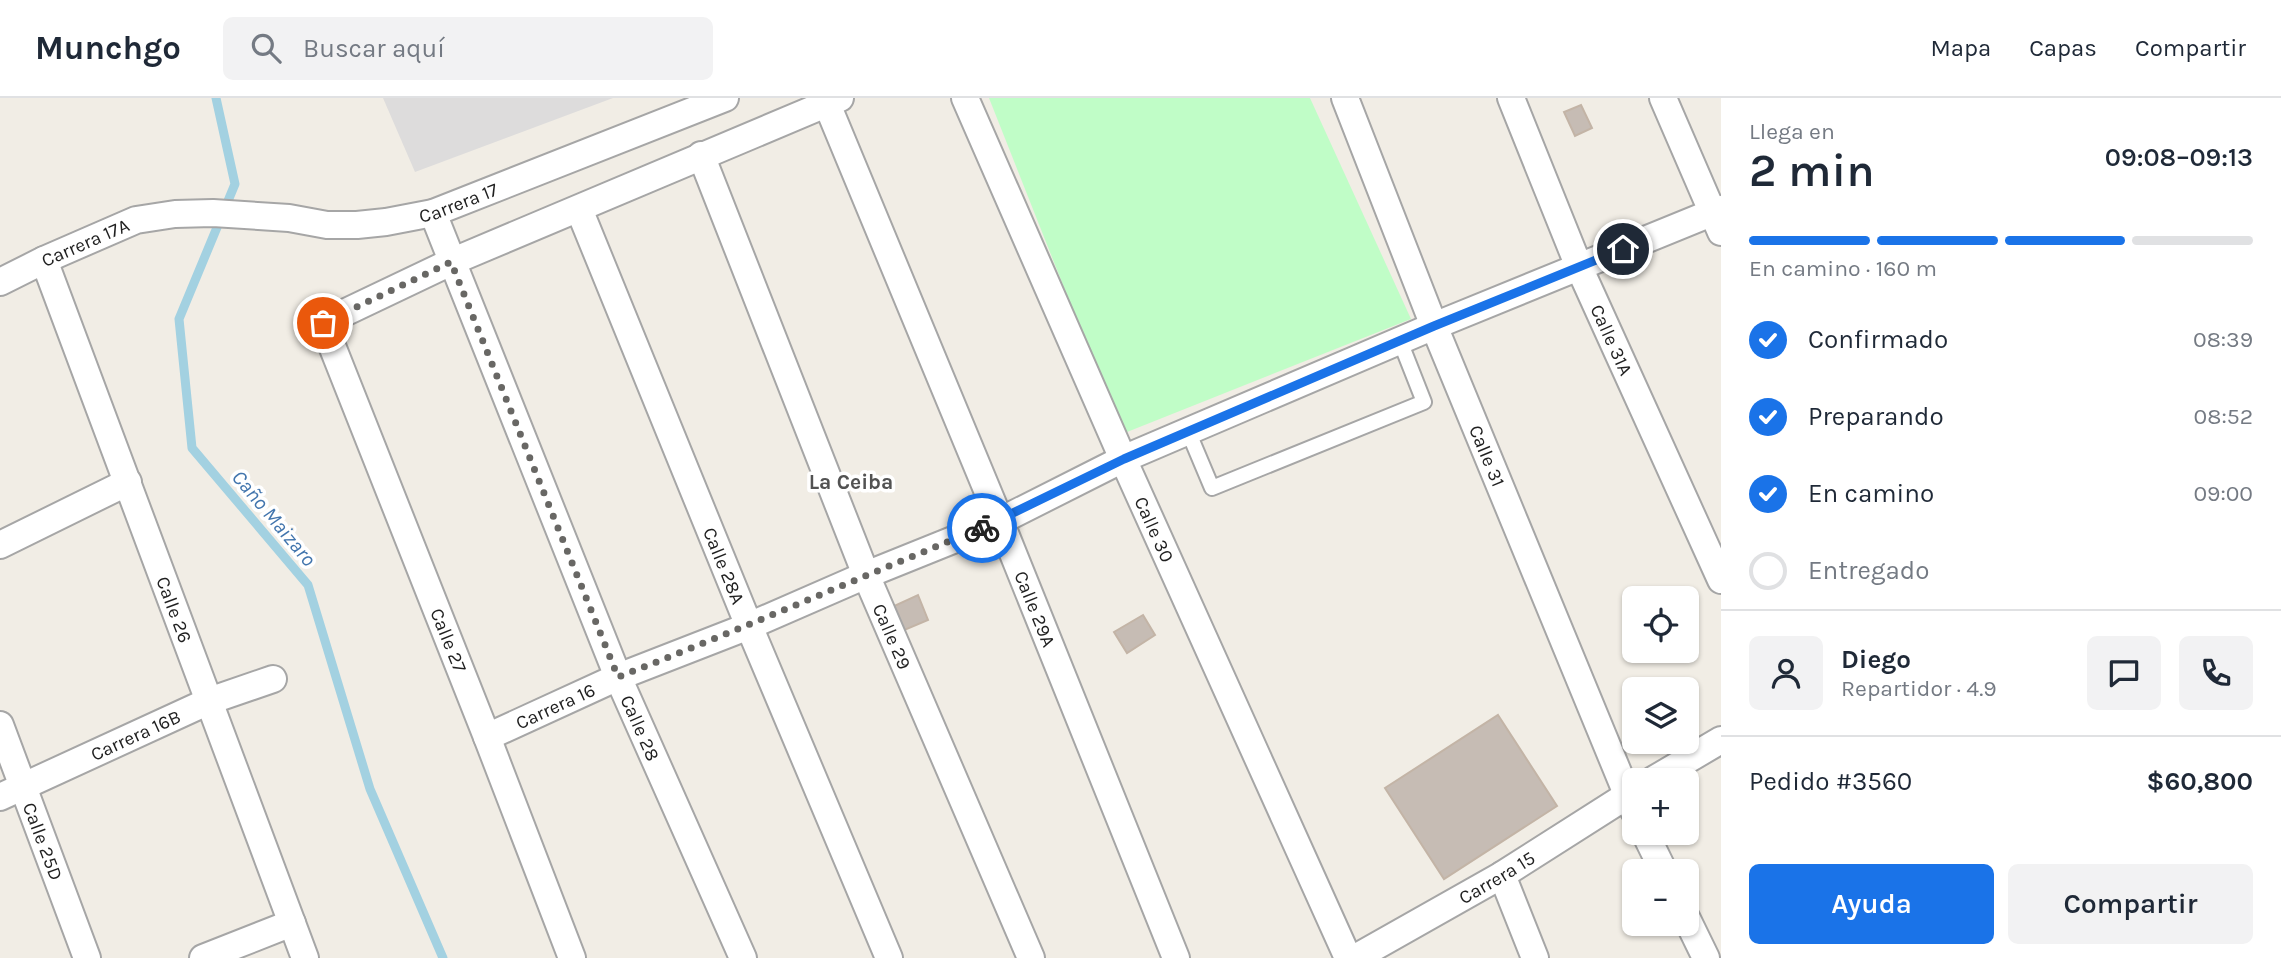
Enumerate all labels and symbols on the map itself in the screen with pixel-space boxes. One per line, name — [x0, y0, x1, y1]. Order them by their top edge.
street label: Carrera 17 — [417, 179, 501, 227]
street label: Carrera 17A — [38, 214, 133, 272]
pin — [1593, 219, 1653, 279]
pin — [293, 293, 353, 353]
street label: Calle 31A — [1585, 301, 1637, 379]
street label: Calle 31 — [1464, 422, 1509, 490]
water label: Caño Maizaro — [227, 465, 321, 571]
district label: La Ceiba — [809, 470, 893, 494]
courier — [947, 493, 1017, 563]
street label: Calle 30 — [1129, 493, 1178, 566]
street label: Calle 28A — [698, 524, 749, 607]
street label: Calle 29A — [1009, 568, 1060, 650]
street label: Calle 26 — [151, 574, 196, 646]
street label: Calle 29 — [868, 601, 915, 673]
street label: Calle 27 — [425, 605, 471, 676]
street label: Carrera 16 — [513, 679, 599, 734]
street label: Calle 28 — [615, 692, 664, 764]
street label: Carrera 16B — [87, 706, 184, 766]
street label: Calle 25D — [18, 800, 67, 883]
street label: Carrera 15 — [1455, 847, 1539, 909]

